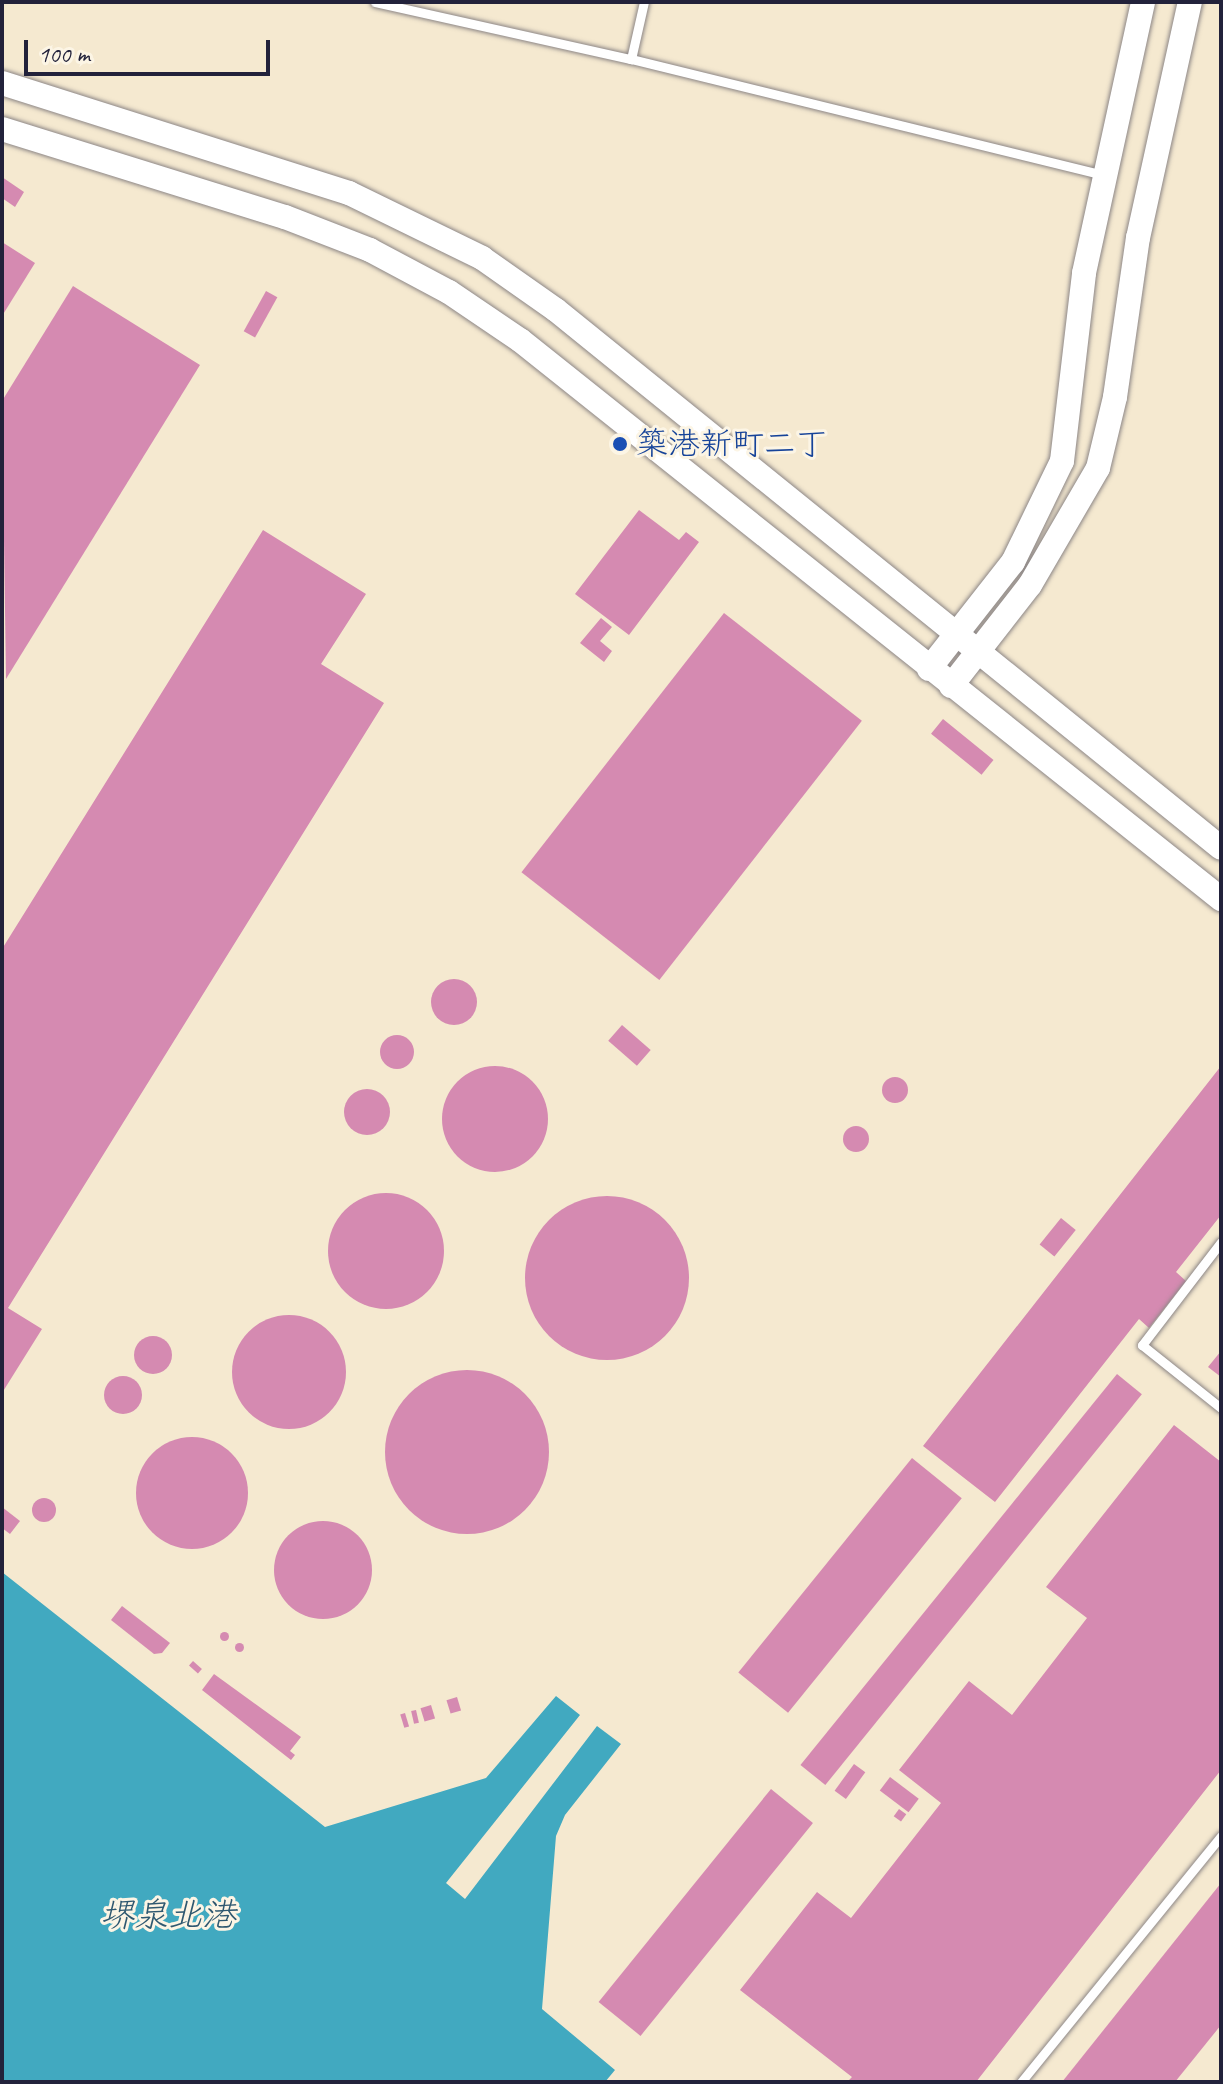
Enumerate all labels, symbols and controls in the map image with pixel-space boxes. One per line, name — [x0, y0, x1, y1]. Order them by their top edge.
scale bar — [28, 24, 274, 74]
text: 100 m — [38, 39, 90, 69]
place label: 築港新町二丁 — [636, 425, 828, 463]
marker: 築港新町二丁 — [611, 435, 629, 453]
water label: 堺泉北港 — [100, 1895, 236, 1935]

